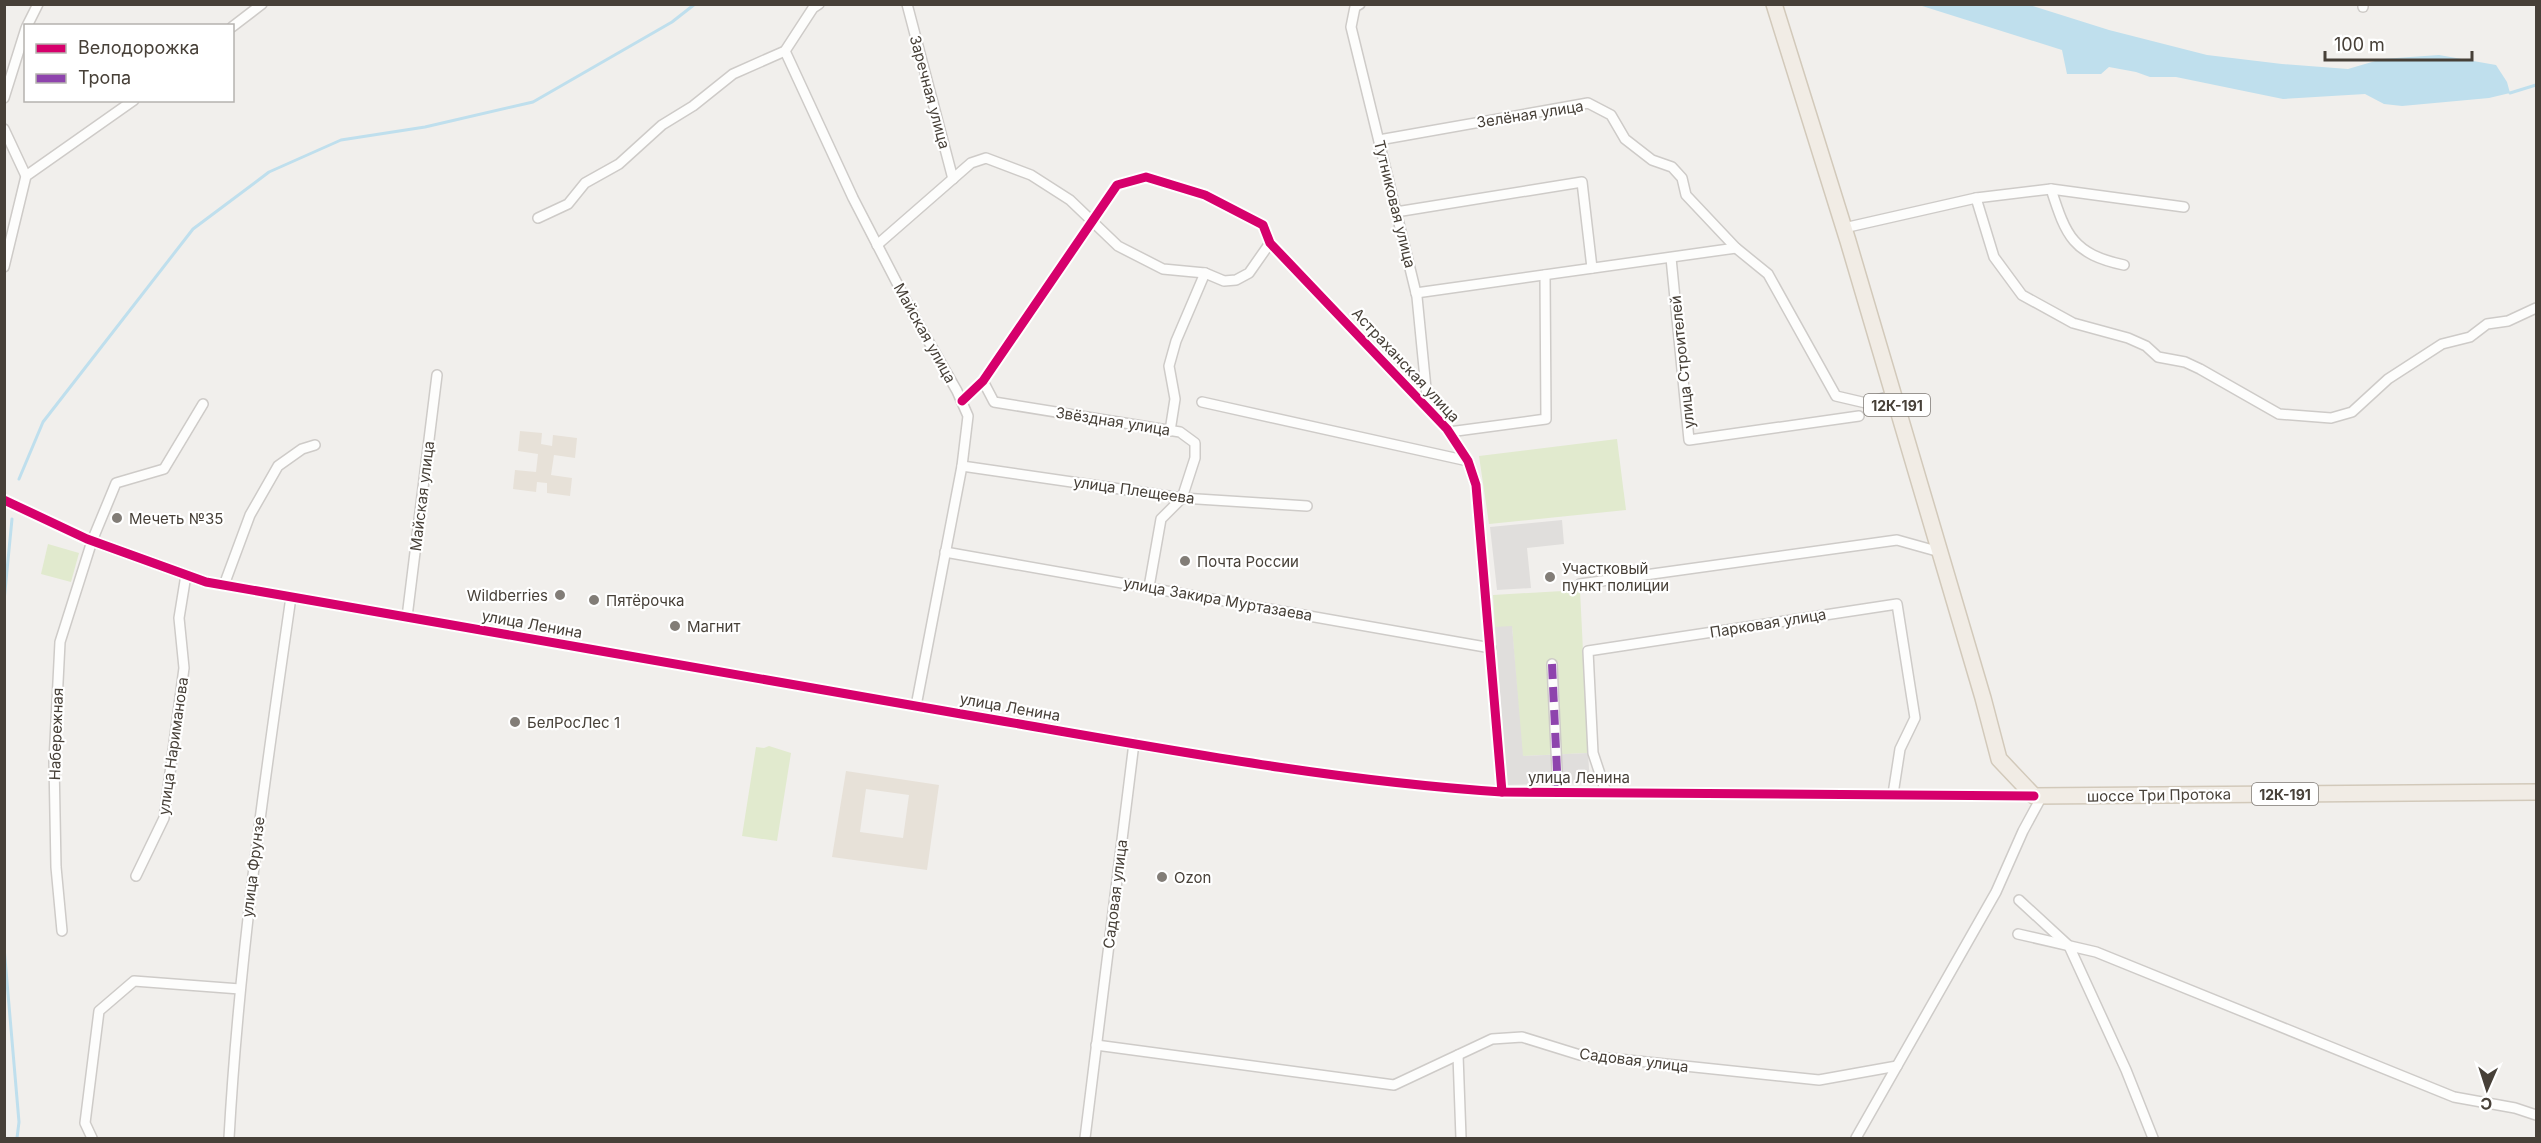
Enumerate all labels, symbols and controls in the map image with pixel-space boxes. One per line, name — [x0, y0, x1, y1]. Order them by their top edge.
legend — [24, 24, 234, 102]
scale bar — [2325, 24, 2472, 62]
street label: Заречная улица — [906, 33, 954, 151]
text: 100 m — [2334, 34, 2385, 55]
text: Велодорожка — [78, 37, 199, 58]
text: Тропа — [78, 67, 131, 88]
street label: Зелёная улица — [1475, 96, 1585, 132]
street label: Тутниковая улица — [1370, 138, 1420, 270]
street label: Майская улица — [890, 280, 960, 386]
street label: улица Строителей — [1666, 294, 1698, 430]
street label: Астраханская улица — [1348, 304, 1464, 426]
road number: 12К-191 — [1864, 394, 1930, 416]
street label: Звёздная улица — [1054, 403, 1172, 439]
street label: Майская улица — [406, 440, 438, 552]
street label: улица Плещеева — [1072, 472, 1196, 508]
place label: Мечеть №35 — [129, 509, 223, 528]
marker: Мечеть №35 — [110, 511, 124, 525]
place label: Почта России — [1197, 552, 1299, 571]
marker: Почта России — [1178, 554, 1192, 568]
place label: Участковый пункт полиции — [1562, 559, 1669, 595]
marker: Участковый пункт полиции — [1543, 570, 1557, 584]
street label: улица Закира Муртазаева — [1122, 573, 1314, 625]
place label: Wildberries — [467, 586, 548, 605]
marker: Wildberries — [553, 588, 567, 602]
place label: Пятёрочка — [606, 591, 685, 610]
marker: Пятёрочка — [587, 593, 601, 607]
street label: Парковая улица — [1708, 604, 1828, 642]
street label: улица Ленина — [480, 606, 584, 642]
place label: Магнит — [687, 617, 740, 636]
marker: Магнит — [668, 619, 682, 633]
street label: улица Нариманова — [154, 676, 192, 816]
street label: Набережная — [45, 687, 67, 781]
street label: улица Ленина — [958, 689, 1062, 725]
place label: БелРосЛес 1 — [527, 713, 620, 732]
marker: БелРосЛес 1 — [508, 715, 522, 729]
street label: улица Ленина — [1528, 768, 1630, 787]
road number: 12К-191 — [2252, 783, 2318, 805]
street label: шоссе Три Протока — [2087, 784, 2231, 806]
street label: улица Фрунзе — [237, 815, 269, 919]
street label: Садовая улица — [1099, 838, 1131, 950]
place label: Ozon — [1174, 868, 1211, 887]
marker: Ozon — [1155, 870, 1169, 884]
street label: Садовая улица — [1578, 1044, 1690, 1076]
north arrow — [2457, 1059, 2517, 1119]
text: С — [2480, 1094, 2493, 1114]

